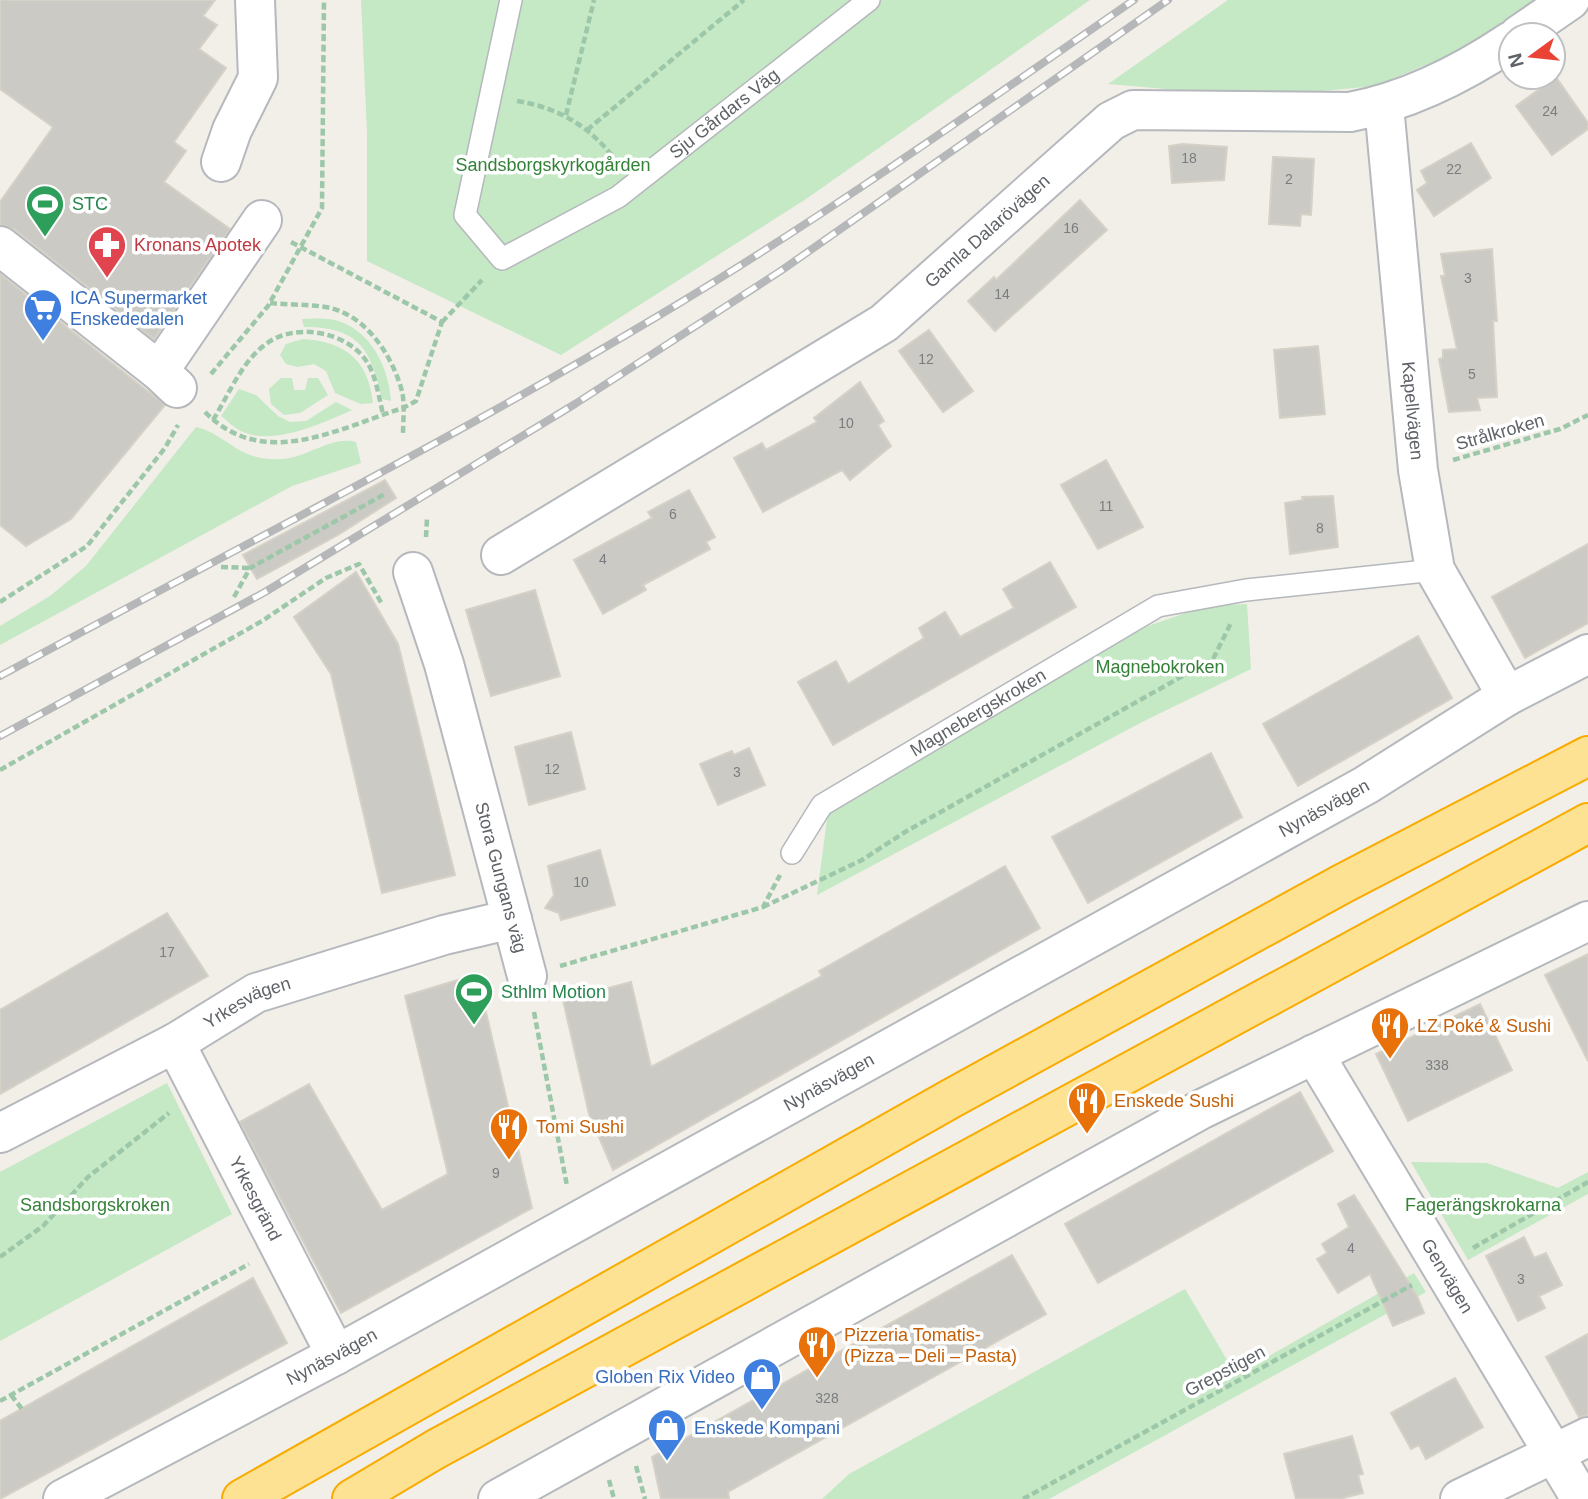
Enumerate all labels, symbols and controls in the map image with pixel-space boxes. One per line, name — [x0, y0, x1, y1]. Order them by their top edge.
north arrow — [1497, 21, 1567, 91]
text: N — [1504, 51, 1528, 70]
street label: Sju Gårdars Väg — [666, 65, 783, 163]
house number: 24 — [1542, 103, 1558, 119]
house number: 18 — [1181, 150, 1197, 166]
park label: Sandsborgskyrkogården — [455, 155, 651, 175]
house number: 22 — [1446, 161, 1462, 177]
street label: Gamla Dalarövägen — [921, 170, 1054, 292]
house number: 2 — [1285, 171, 1293, 187]
sports icon: STC — [24, 183, 66, 238]
place label: STC — [72, 194, 108, 214]
house number: 16 — [1063, 220, 1079, 236]
pharmacy icon: Kronans Apotek — [86, 224, 128, 279]
place label: Kronans Apotek — [134, 235, 262, 255]
house number: 3 — [1464, 270, 1472, 286]
house number: 14 — [994, 286, 1010, 302]
supermarket icon: ICA Supermarket Enskededalen — [22, 287, 64, 342]
place label: ICA Supermarket Enskededalen — [70, 288, 207, 329]
house number: 12 — [918, 351, 934, 367]
street label: Kapellvägen — [1398, 360, 1427, 461]
house number: 5 — [1468, 366, 1476, 382]
street label: Strålkroken — [1453, 410, 1547, 454]
house number: 10 — [838, 415, 854, 431]
house number: 11 — [1099, 498, 1113, 514]
house number: 6 — [669, 506, 677, 522]
house number: 8 — [1316, 520, 1324, 536]
house number: 4 — [599, 551, 607, 567]
park label: Magnebokroken — [1095, 657, 1225, 677]
street label: Magnebergskroken — [907, 665, 1049, 760]
house number: 12 — [544, 761, 560, 777]
house number: 3 — [733, 764, 741, 780]
street label: Nynäsvägen — [1276, 775, 1373, 841]
street label: Stora Gungans väg — [471, 800, 530, 955]
house number: 10 — [573, 874, 589, 890]
house number: 17 — [159, 944, 175, 960]
sports icon: Sthlm Motion — [453, 971, 495, 1026]
street label: Yrkesvägen — [200, 973, 293, 1033]
place label: Sthlm Motion — [501, 982, 606, 1002]
restaurant icon: LZ Poké & Sushi — [1369, 1005, 1411, 1060]
place label: LZ Poké & Sushi — [1417, 1016, 1551, 1036]
street label: Nynäsvägen — [780, 1049, 878, 1115]
house number: 338 — [1425, 1057, 1449, 1073]
restaurant icon: Enskede Sushi — [1066, 1080, 1108, 1135]
place label: Enskede Sushi — [1114, 1091, 1234, 1111]
restaurant icon: Tomi Sushi — [488, 1106, 530, 1161]
place label: Tomi Sushi — [536, 1117, 624, 1137]
street label: Yrkesgränd — [225, 1153, 285, 1244]
house number: 9 — [492, 1165, 500, 1181]
park label: Sandsborgskroken — [20, 1195, 170, 1215]
park label: Fagerängskrokarna — [1405, 1195, 1562, 1215]
street label: Genvägen — [1417, 1235, 1477, 1317]
house number: 4 — [1347, 1240, 1355, 1256]
house number: 3 — [1517, 1271, 1525, 1287]
street label: Nynäsvägen — [283, 1324, 381, 1389]
restaurant icon: Pizzeria Tomatis- (Pizza – Deli – Pasta) — [796, 1324, 838, 1379]
place label: Pizzeria Tomatis- (Pizza – Deli – Pasta) — [844, 1325, 1017, 1366]
street label: Grepstigen — [1181, 1341, 1269, 1401]
shop icon: Globen Rix Video — [741, 1356, 783, 1411]
place label: Globen Rix Video — [595, 1367, 735, 1387]
house number: 328 — [815, 1390, 839, 1406]
shop icon: Enskede Kompani — [646, 1407, 688, 1462]
place label: Enskede Kompani — [694, 1418, 840, 1438]

